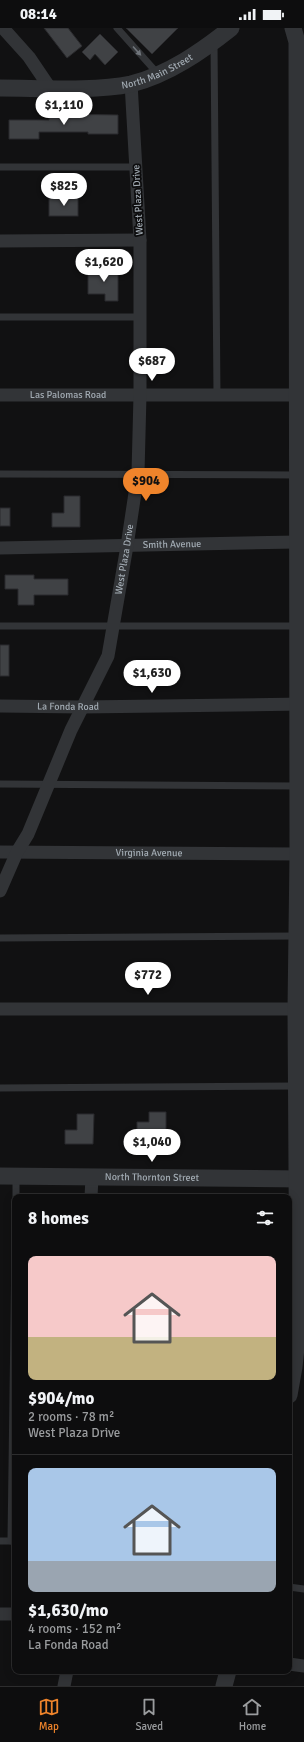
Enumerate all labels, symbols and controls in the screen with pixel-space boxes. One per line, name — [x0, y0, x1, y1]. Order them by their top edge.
text: 08:14 — [20, 5, 57, 23]
one-way arrow — [133, 46, 142, 56]
street label: North Main Street — [121, 51, 195, 92]
pin: $1,110 — [31, 92, 97, 126]
text: $1,110 — [45, 97, 83, 113]
street label: West Plaza Drive — [130, 164, 146, 236]
pin: $825 — [40, 173, 88, 207]
text: $825 — [50, 178, 78, 194]
pin: $1,620 — [71, 249, 137, 283]
text: $1,620 — [85, 254, 123, 270]
pin: $687 — [128, 348, 176, 382]
text: $687 — [138, 353, 166, 369]
street label: Las Palomas Road — [30, 389, 106, 401]
pin: $904 — [122, 468, 170, 502]
text: $904 — [132, 473, 160, 489]
street label: West Plaza Drive — [113, 523, 136, 595]
street label: Smith Avenue — [142, 538, 201, 551]
pin: $1,630 — [119, 660, 185, 694]
text: $1,630 — [133, 665, 171, 681]
street label: La Fonda Road — [37, 700, 99, 713]
street label: Virginia Avenue — [116, 847, 182, 859]
pin: $772 — [124, 962, 172, 996]
text: $772 — [134, 967, 162, 983]
pin: $1,040 — [119, 1129, 185, 1163]
text: $1,040 — [133, 1134, 171, 1150]
street label: North Thornton Street — [105, 1171, 200, 1184]
icon: filters — [254, 1207, 276, 1229]
text: 8 homes — [28, 1208, 89, 1229]
icon: home — [116, 1282, 188, 1354]
text: $904/mo — [28, 1388, 94, 1409]
text: 2 rooms · 78 m² — [28, 1409, 114, 1425]
text: West Plaza Drive — [28, 1425, 120, 1441]
icon: home — [116, 1494, 188, 1566]
text: $1,630/mo — [28, 1600, 108, 1621]
text: 4 rooms · 152 m² — [28, 1621, 121, 1637]
text: La Fonda Road — [28, 1637, 109, 1653]
tab: Map — [38, 1696, 60, 1733]
tab: Saved — [135, 1696, 163, 1733]
tab: Home — [239, 1696, 266, 1733]

